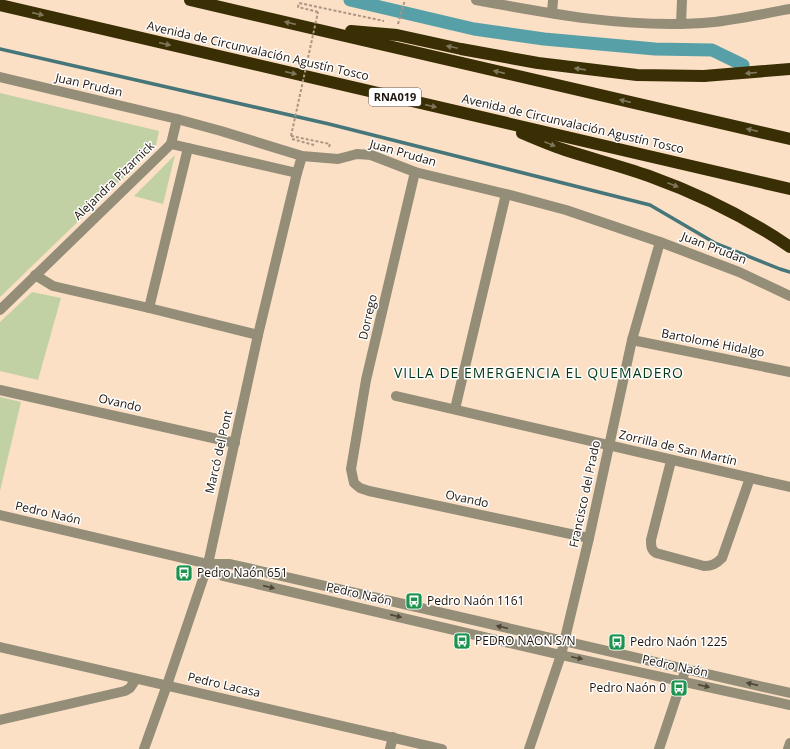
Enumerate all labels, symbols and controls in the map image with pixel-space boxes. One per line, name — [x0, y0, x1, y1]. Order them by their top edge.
one-way arrow — [32, 11, 44, 17]
street label: Avenida de Circunvalación Agustín Tosco — [145, 17, 371, 84]
one-way arrow — [284, 20, 296, 26]
one-way arrow — [158, 41, 171, 47]
one-way arrow — [445, 44, 458, 50]
one-way arrow — [574, 66, 586, 72]
street label: Juan Prudan — [53, 68, 124, 101]
one-way arrow — [492, 68, 505, 74]
one-way arrow — [745, 70, 757, 77]
one-way arrow — [285, 71, 297, 77]
road number: RNA019 — [369, 88, 421, 106]
street label: Avenida de Circunvalación Agustín Tosco — [460, 90, 686, 157]
one-way arrow — [619, 98, 631, 104]
one-way arrow — [426, 103, 438, 109]
one-way arrow — [746, 127, 758, 133]
street label: Juan Prudan — [367, 135, 438, 170]
street label: Alejandra Pizarnick — [69, 137, 158, 224]
one-way arrow — [544, 142, 556, 148]
one-way arrow — [667, 183, 679, 189]
street label: Juan Prudan — [678, 227, 749, 268]
street label: Dorrego — [354, 292, 381, 341]
street label: Bartolomé Hidalgo — [660, 324, 766, 361]
district label: VILLA DE EMERGENCIA EL QUEMADERO — [394, 363, 684, 382]
street label: Ovando — [97, 389, 143, 416]
street label: Marcó del Pont — [201, 409, 236, 495]
street label: Zorrilla de San Martín — [617, 426, 739, 469]
street label: Francisco del Prado — [565, 439, 604, 549]
street label: Ovando — [444, 486, 490, 511]
street label: Pedro Naón — [14, 497, 83, 528]
bus stop icon: Pedro Naón 651 — [174, 563, 194, 583]
place label: Pedro Naón 651 — [197, 564, 288, 581]
street label: Pedro Naón — [325, 578, 394, 609]
one-way arrow — [263, 584, 275, 590]
bus stop icon: Pedro Naón 1161 — [404, 591, 424, 611]
place label: Pedro Naón 1161 — [427, 592, 524, 609]
one-way arrow — [389, 614, 402, 620]
one-way arrow — [496, 624, 509, 630]
bus stop icon: PEDRO NAON S/N — [452, 631, 472, 651]
place label: PEDRO NAON S/N — [475, 632, 576, 649]
bus stop icon: Pedro Naón 1225 — [607, 632, 627, 652]
place label: Pedro Naón 1225 — [630, 633, 728, 650]
street label: Pedro Naón — [641, 650, 710, 681]
one-way arrow — [571, 655, 583, 661]
street label: Pedro Lacasa — [186, 668, 262, 701]
bus stop icon: Pedro Naón 0 — [669, 678, 689, 698]
place label: Pedro Naón 0 — [589, 679, 666, 696]
one-way arrow — [746, 681, 758, 687]
one-way arrow — [698, 683, 710, 689]

